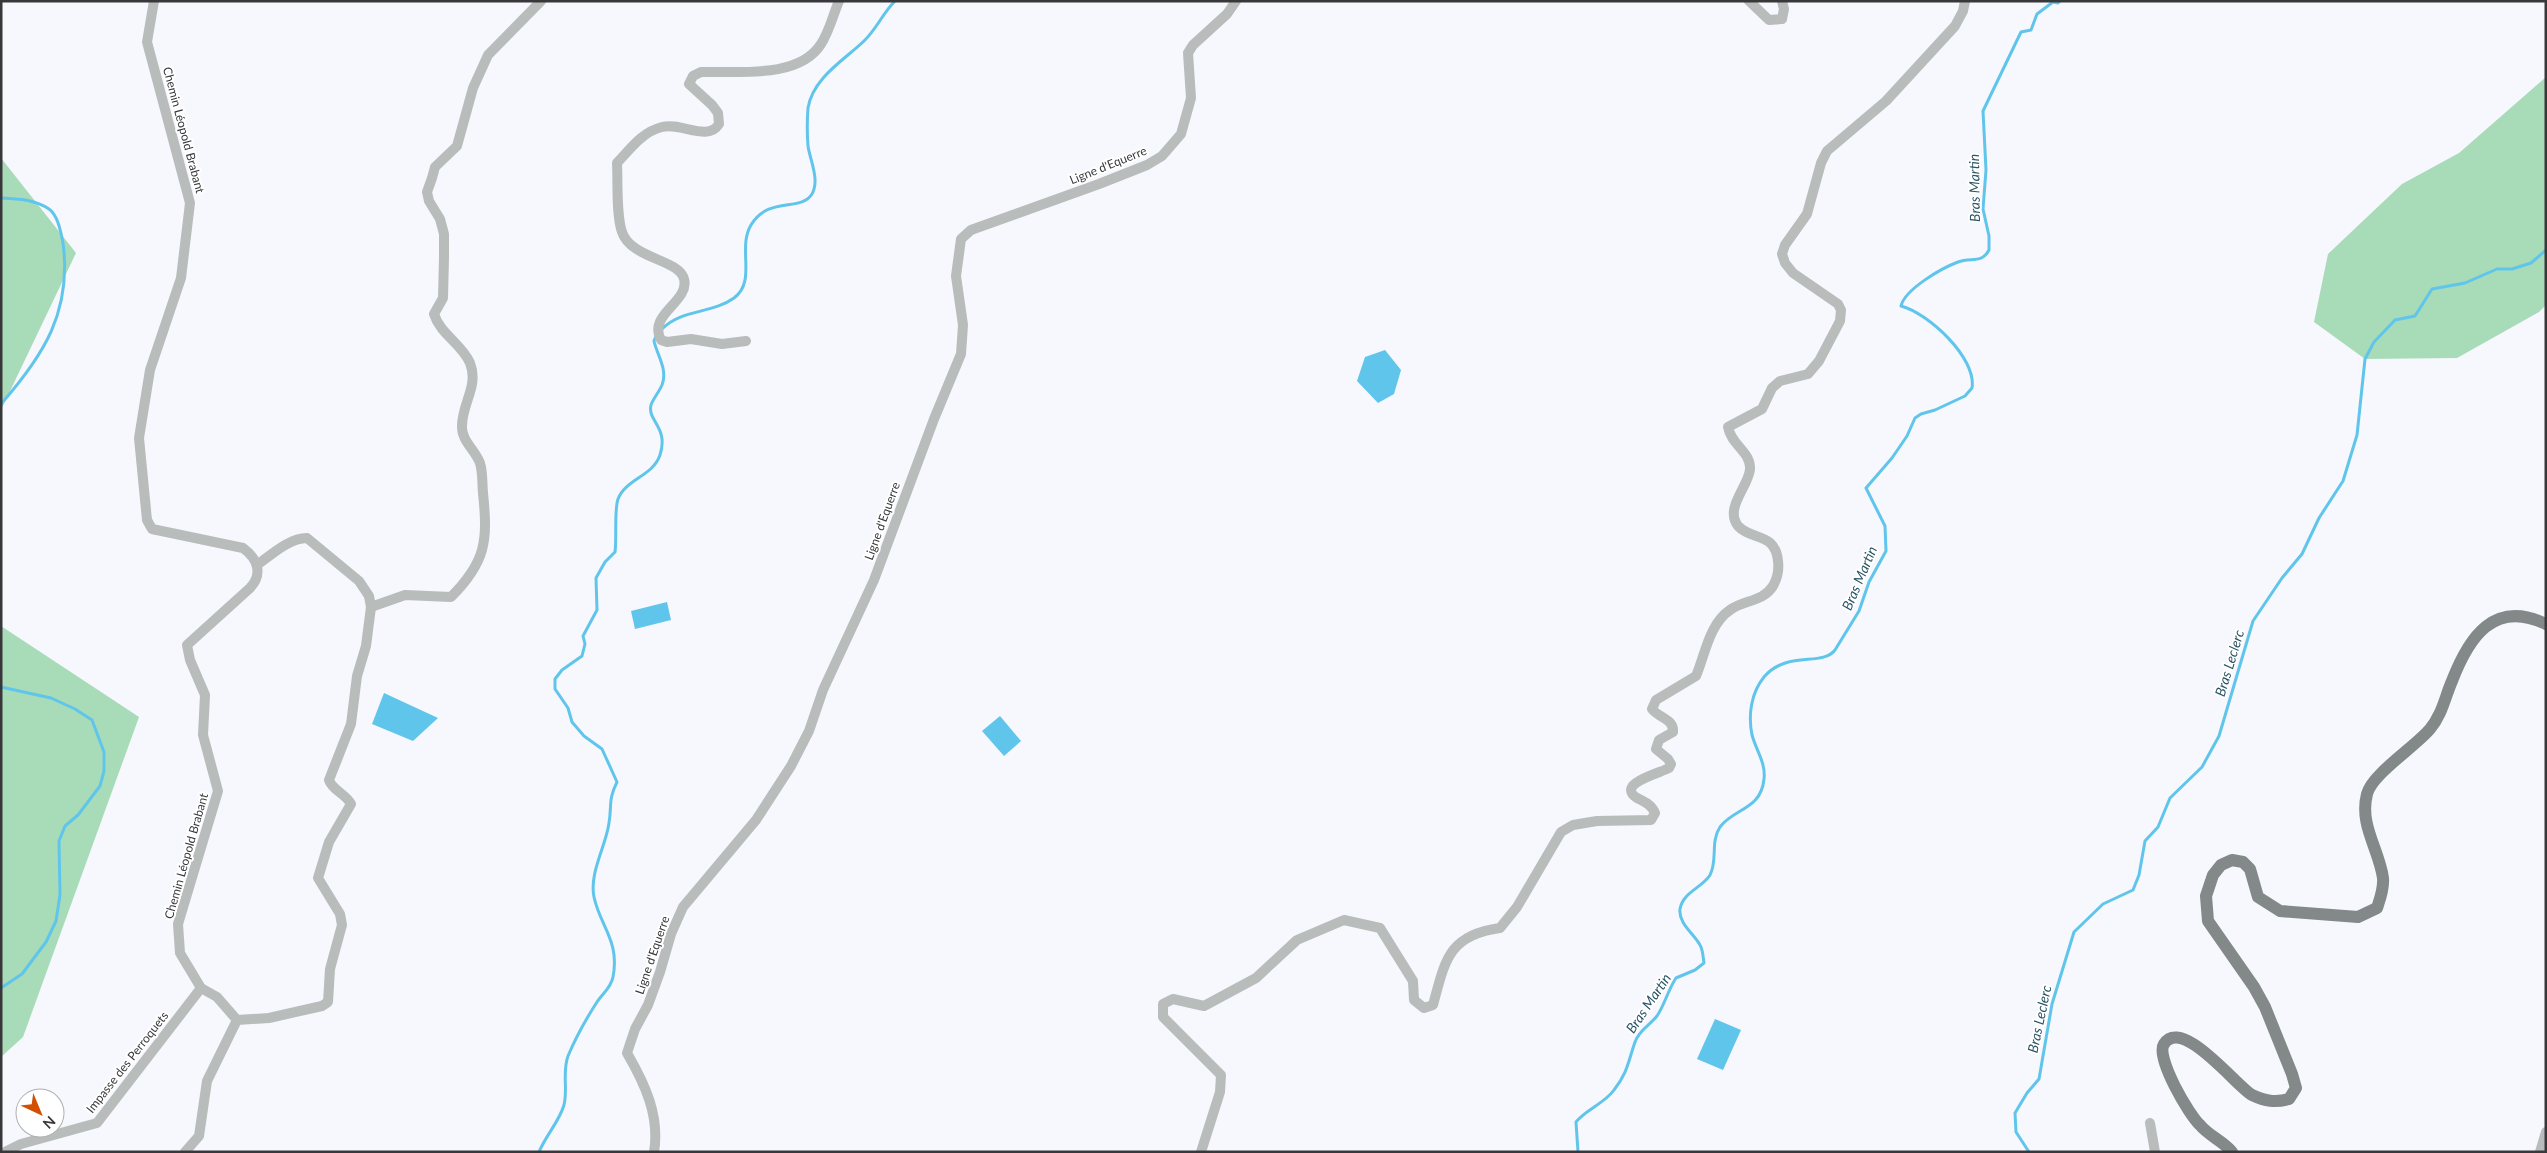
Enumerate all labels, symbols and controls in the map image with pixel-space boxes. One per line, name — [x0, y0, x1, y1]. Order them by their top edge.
street label: Chemin Léopold Brabant — [160, 65, 208, 195]
street label: Ligne d'Equerre — [1067, 143, 1149, 187]
water label: Bras Martin — [1965, 154, 1983, 222]
street label: Ligne d'Equerre — [861, 480, 903, 562]
water label: Bras Martin — [1838, 543, 1880, 613]
water label: Bras Leclerc — [2211, 627, 2247, 698]
street label: Chemin Léopold Brabant — [161, 791, 211, 921]
street label: Ligne d'Equerre — [632, 914, 672, 996]
water label: Bras Martin — [1622, 970, 1674, 1036]
water label: Bras Leclerc — [2024, 983, 2055, 1054]
street label: Impasse des Perroquets — [83, 1008, 171, 1116]
north arrow — [15, 1088, 65, 1138]
text: N — [40, 1113, 59, 1133]

